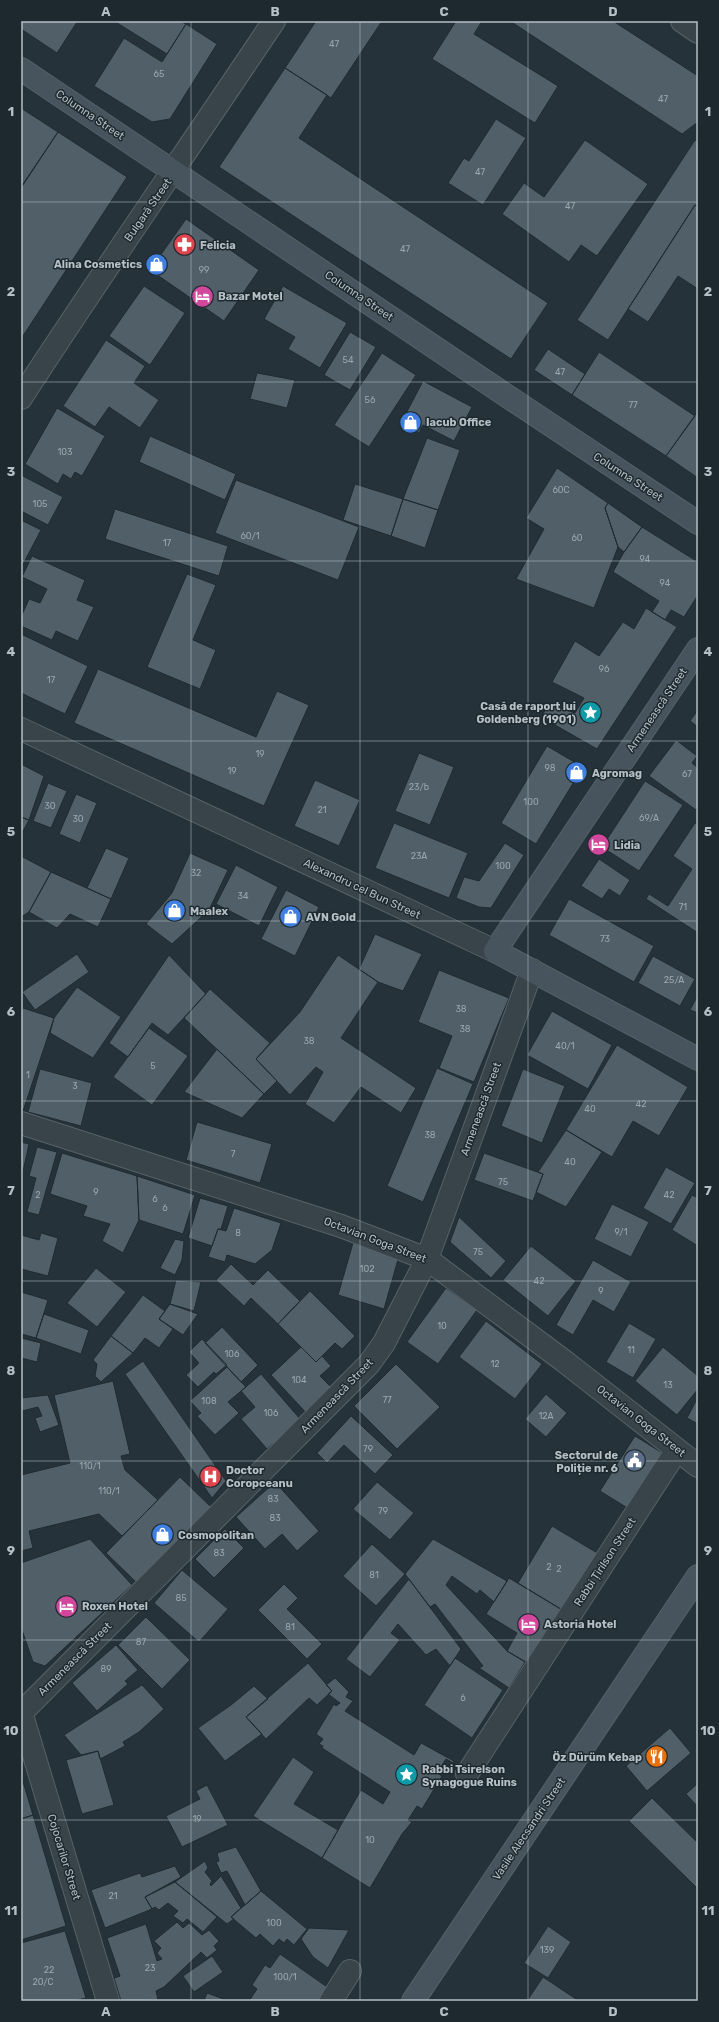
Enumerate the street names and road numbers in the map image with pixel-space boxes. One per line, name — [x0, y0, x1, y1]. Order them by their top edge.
street label: Columna Street — [53, 87, 127, 143]
street label: Bulgară Street — [121, 175, 175, 244]
street label: Columna Street — [322, 268, 396, 324]
street label: Columna Street — [591, 450, 666, 505]
street label: Armenească Street — [624, 665, 690, 755]
street label: Alexandru cel Bun Street — [301, 856, 423, 922]
street label: Armenească Street — [458, 1060, 504, 1158]
street label: Octavian Goga Street — [322, 1214, 429, 1266]
street label: Armenească Street — [298, 1356, 376, 1436]
street label: Octavian Goga Street — [594, 1382, 688, 1460]
street label: Rabbi Țirilson Street — [571, 1515, 639, 1609]
street label: Armenească Street — [36, 1619, 115, 1698]
street label: Vasile Alecsandri Street — [490, 1775, 569, 1883]
street label: Cojocarilor Street — [45, 1812, 83, 1902]

